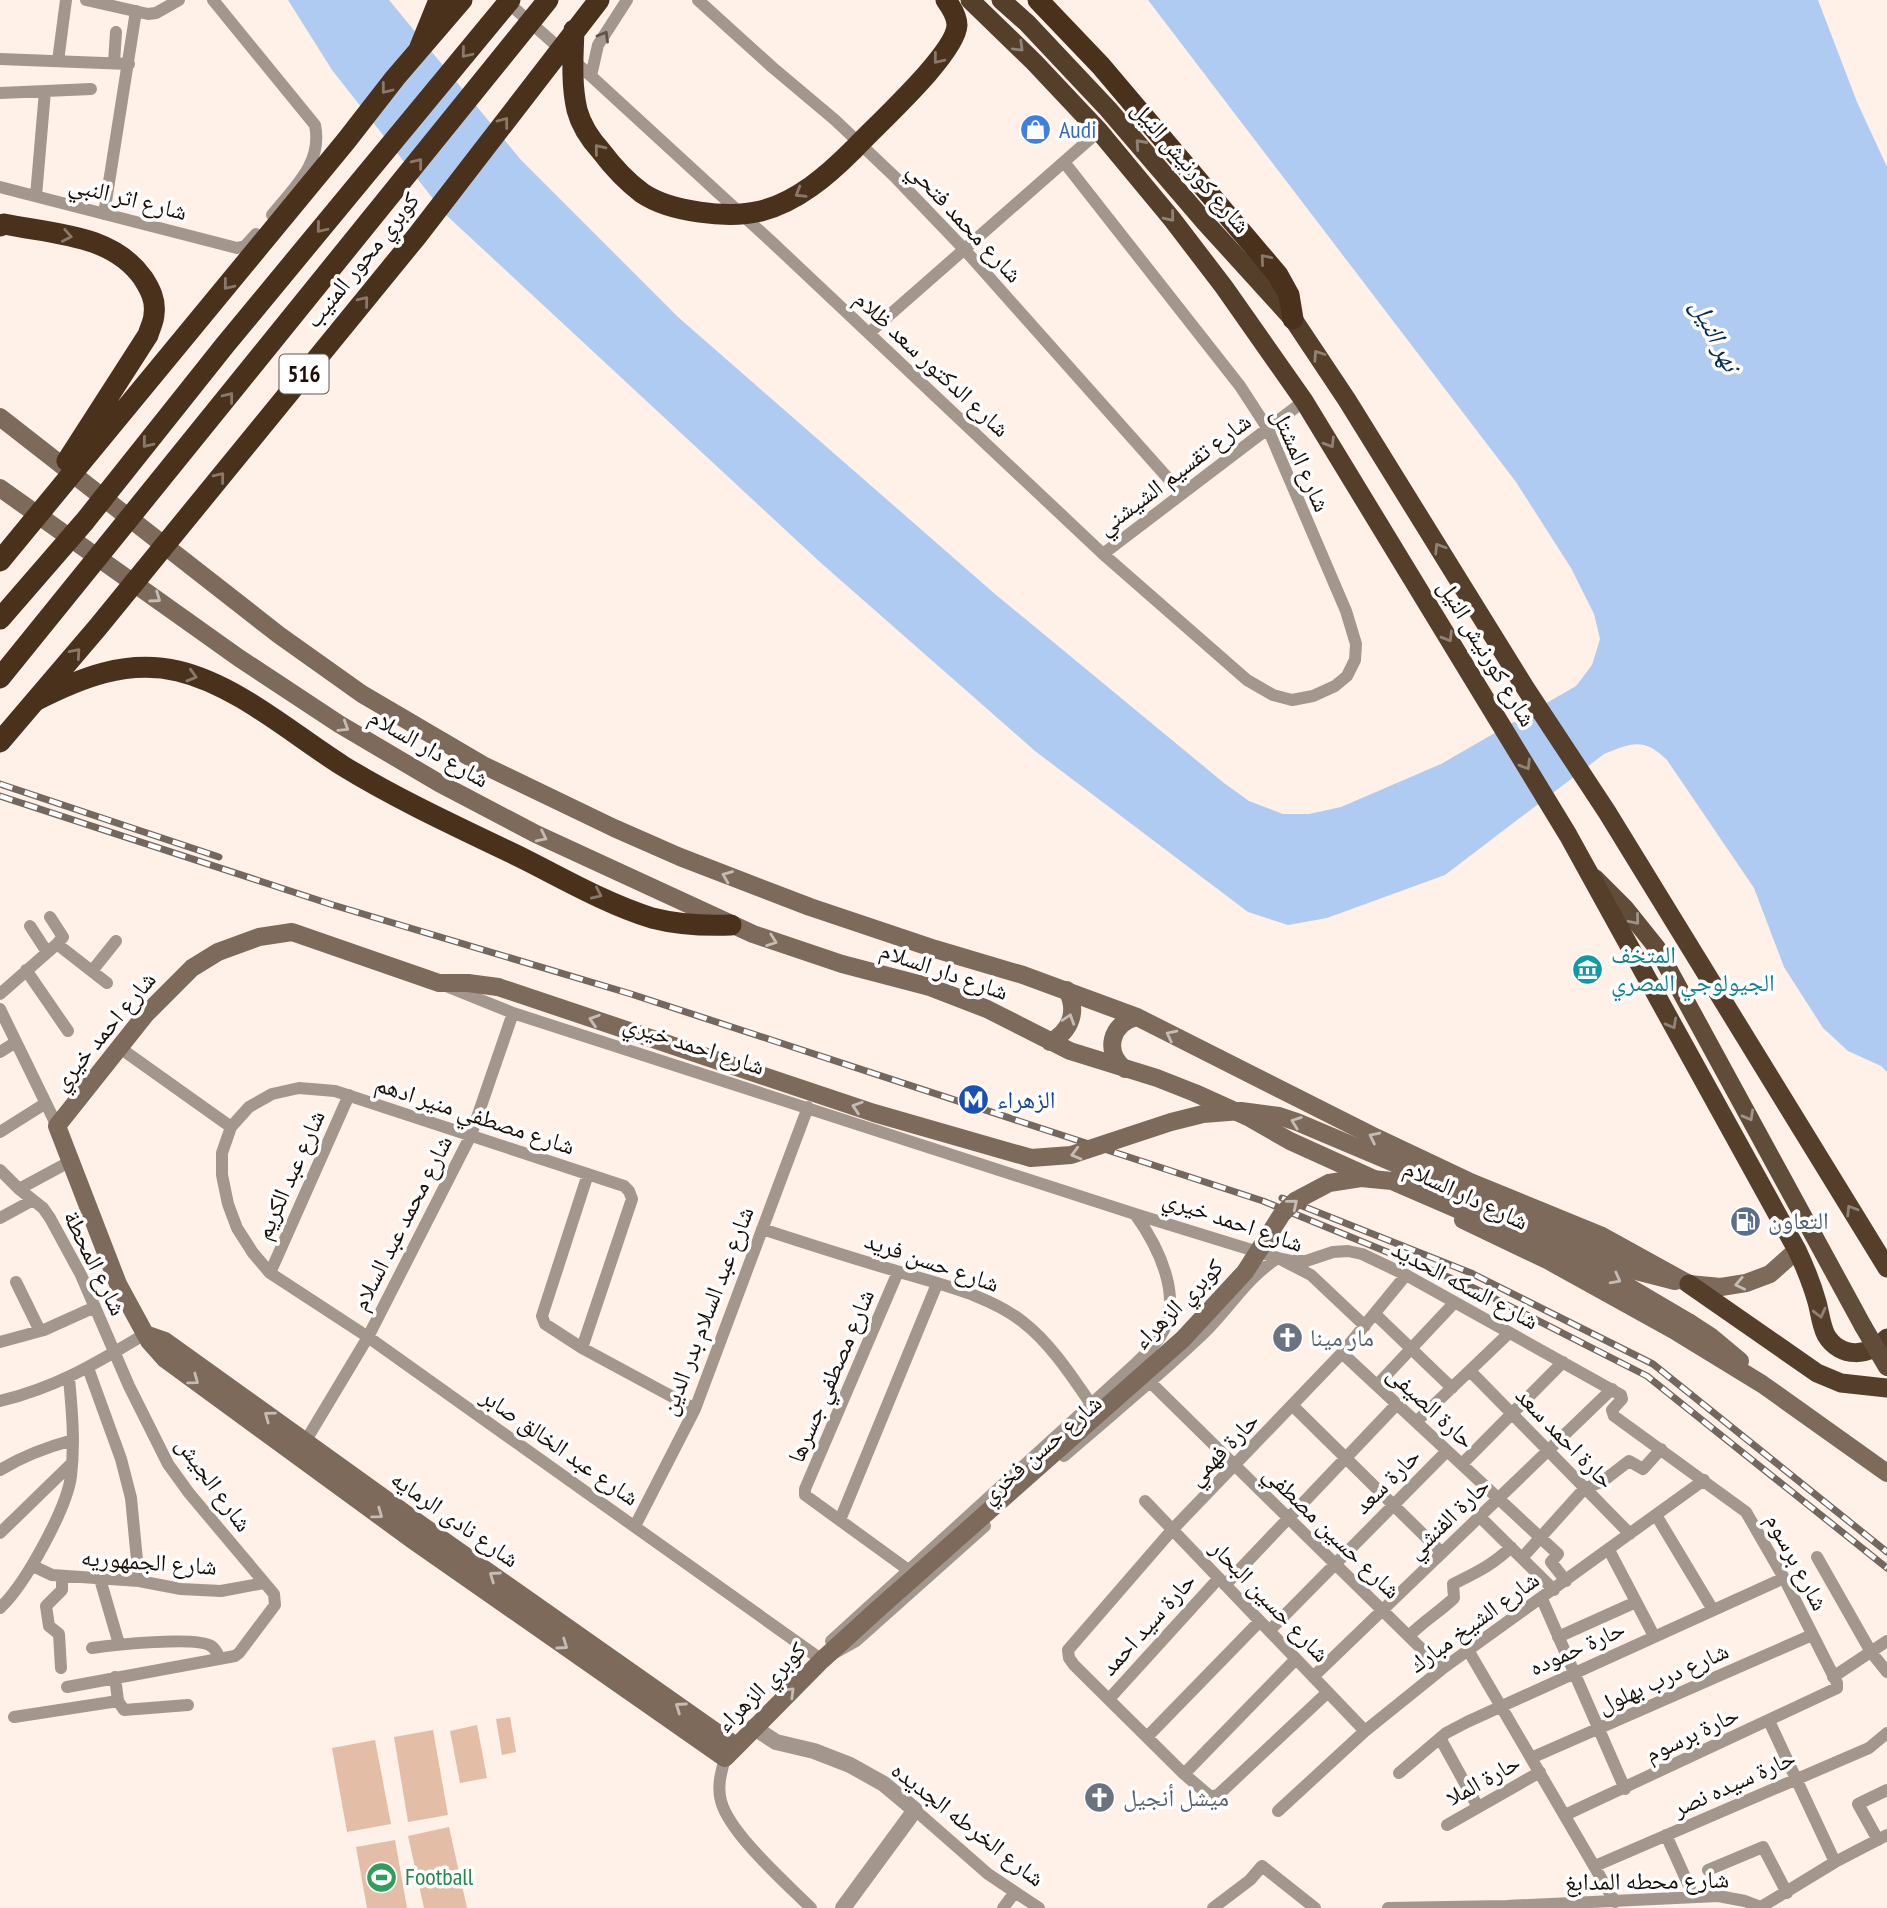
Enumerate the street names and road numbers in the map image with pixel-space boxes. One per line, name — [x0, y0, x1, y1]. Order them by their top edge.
street label: شارع كورنيش النيل — [1125, 94, 1258, 240]
street label: شارع محمد فتحي — [898, 154, 1030, 292]
street label: شارع اثر النبي — [65, 168, 190, 231]
street label: كوبري محور المنيب — [297, 185, 429, 336]
street label: شارع الدكتور سعد ظلام — [847, 284, 1017, 444]
road number: 516 — [280, 354, 328, 394]
street label: شارع المشتل — [1265, 403, 1338, 516]
street label: شارع تقسيم الشيشني — [1090, 405, 1259, 545]
street label: شارع كورنيش النيل — [1431, 573, 1544, 732]
street label: شارع دار السلام — [363, 701, 495, 795]
street label: شارع دار السلام — [876, 934, 1012, 1008]
street label: شارع احمد خيري — [45, 965, 166, 1099]
street label: شارع احمد خيري — [618, 1007, 769, 1086]
street label: شارع مصطفي منير ادهم — [370, 1068, 579, 1165]
street label: شارع عبد الكريم — [247, 1105, 333, 1245]
street label: شارع محمد عبد السلام — [344, 1130, 460, 1316]
street label: شارع دار السلام — [1399, 1152, 1533, 1238]
street label: شارع احمد خيري — [1158, 1182, 1307, 1263]
street label: شارع عبد السلام بدر الدين — [652, 1202, 762, 1420]
street label: شارع المحطة — [57, 1205, 134, 1321]
street label: شارع حسن فريد — [861, 1224, 1004, 1299]
street label: شارع السكه الحديد — [1386, 1233, 1544, 1336]
street label: كوبري الزهراء — [1126, 1252, 1233, 1359]
street label: شارع مصطفي جسرها — [780, 1284, 885, 1469]
street label: حارة الصيفى — [1381, 1358, 1482, 1455]
street label: شارع عبد الخالق صابر — [474, 1380, 645, 1513]
street label: حارة احمد سعد — [1509, 1380, 1622, 1495]
street label: شارع حسن فخري — [973, 1387, 1111, 1513]
street label: حارة فهمي — [1180, 1405, 1268, 1495]
street label: شارع الجيش — [169, 1430, 259, 1538]
street label: حارة سعد — [1346, 1440, 1427, 1521]
street label: شارع حسين مصطفي — [1254, 1458, 1408, 1608]
street label: شارع نادى الرمايه — [385, 1463, 526, 1574]
street label: حارة الفنشي — [1399, 1470, 1499, 1568]
street label: شارع برسوم — [1758, 1508, 1836, 1616]
street label: شارع حسين البحار — [1203, 1532, 1337, 1669]
street label: شارع الجمهوريه — [80, 1541, 218, 1582]
street label: شارع الشيخ مبارك — [1402, 1564, 1545, 1679]
street label: حارة سيد احمد — [1093, 1565, 1202, 1682]
street label: حارة حموده — [1524, 1613, 1630, 1682]
street label: كوبري الزهراء — [709, 1635, 816, 1742]
street label: شارع درب بهلول — [1592, 1635, 1733, 1720]
street label: حارة برسوم — [1640, 1698, 1744, 1770]
street label: حارة سيده نصر — [1667, 1742, 1800, 1824]
street label: حارة الملا — [1440, 1746, 1526, 1813]
street label: شارع الخرطه الجديده — [885, 1754, 1051, 1893]
street label: شارع محطه المدابغ — [1564, 1864, 1730, 1897]

